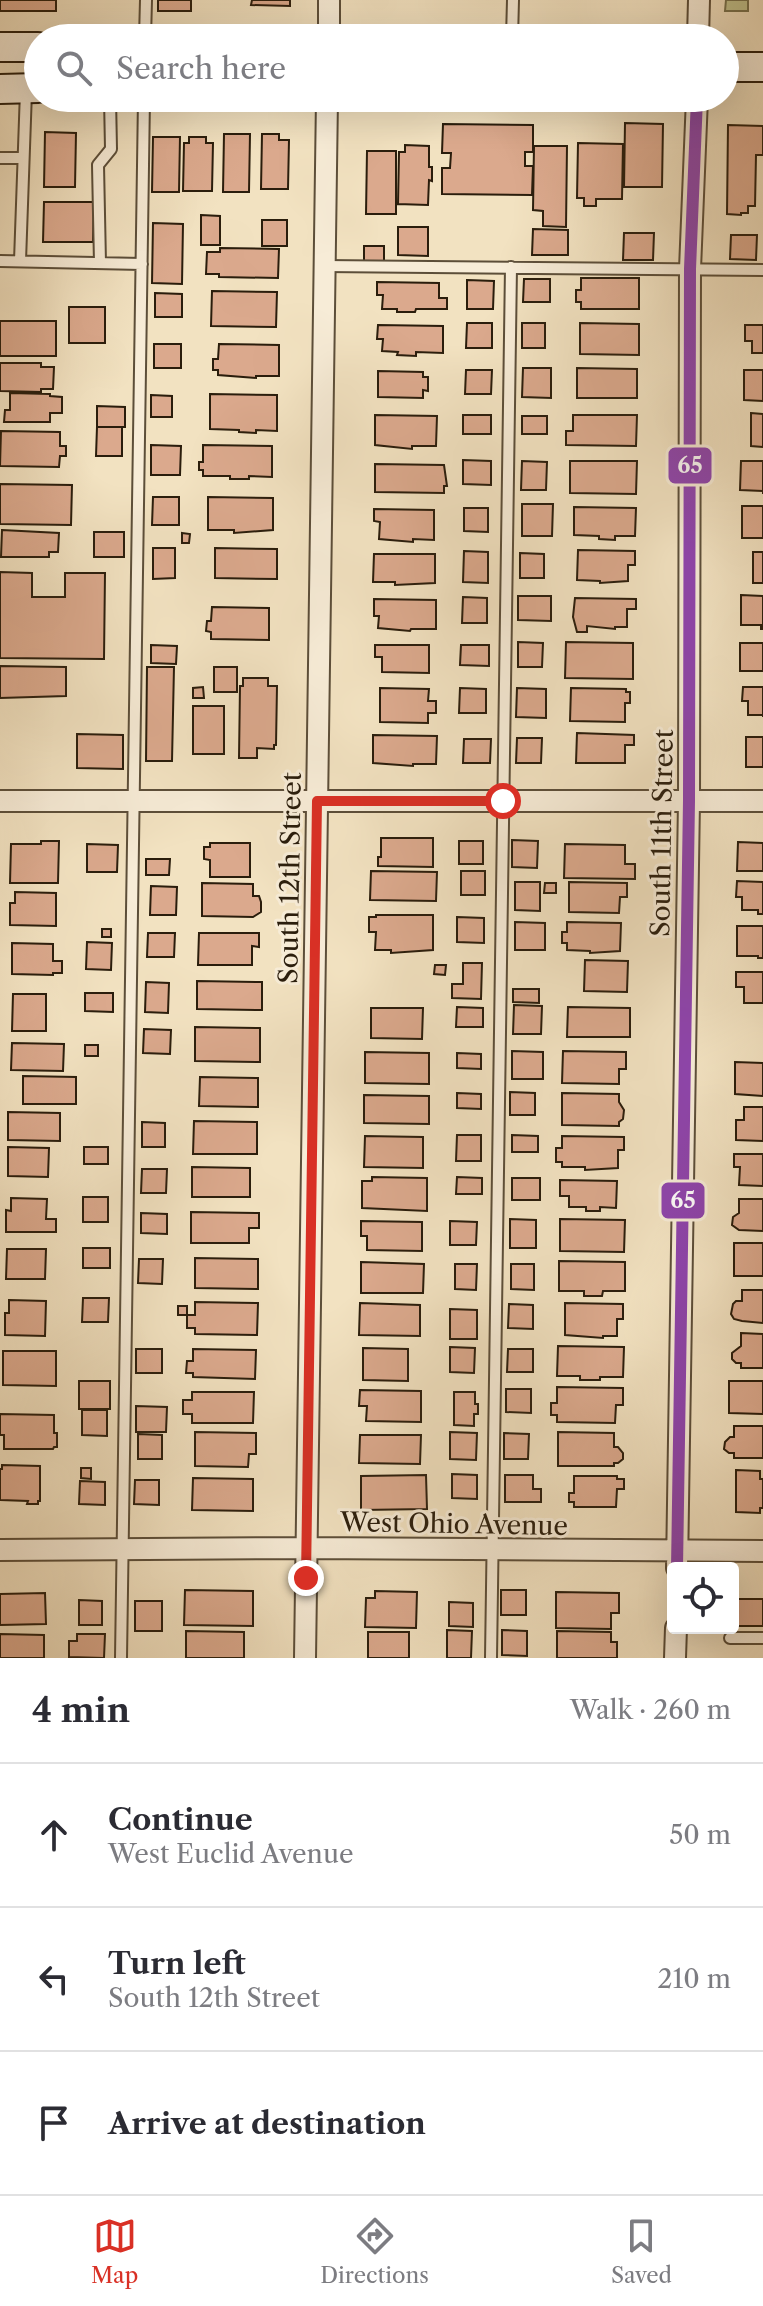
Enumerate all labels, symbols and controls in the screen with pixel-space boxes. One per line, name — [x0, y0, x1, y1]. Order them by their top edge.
search box — [24, 24, 739, 112]
icon: search — [52, 46, 96, 90]
text: Search here — [116, 50, 286, 87]
line badge: 65 — [667, 446, 713, 485]
text: 65 — [677, 452, 703, 479]
street label: South 11th Street — [644, 728, 680, 937]
street label: South 12th Street — [272, 771, 308, 984]
route start — [485, 783, 521, 819]
line badge: 65 — [660, 1181, 706, 1220]
text: 65 — [670, 1187, 696, 1214]
street label: West Ohio Avenue — [339, 1506, 568, 1542]
route end — [288, 1560, 324, 1596]
map controls — [667, 1562, 739, 1634]
button: locate — [667, 1562, 739, 1634]
text: 4 min — [32, 1689, 130, 1731]
text: Walk · 260 m — [570, 1694, 731, 1726]
text: Continue — [108, 1801, 253, 1838]
icon: ahead — [32, 1813, 76, 1857]
text: 50 m — [669, 1819, 731, 1851]
text: West Euclid Avenue — [108, 1838, 353, 1870]
text: Turn left — [108, 1945, 245, 1982]
icon: left — [32, 1957, 76, 2001]
text: 210 m — [658, 1963, 731, 1995]
text: South 12th Street — [108, 1982, 320, 2014]
icon: arrive — [32, 2101, 76, 2145]
text: Arrive at destination — [108, 2105, 426, 2142]
tab: Map — [91, 2214, 138, 2289]
tab: Directions — [320, 2214, 429, 2289]
tab: Saved — [611, 2214, 672, 2289]

